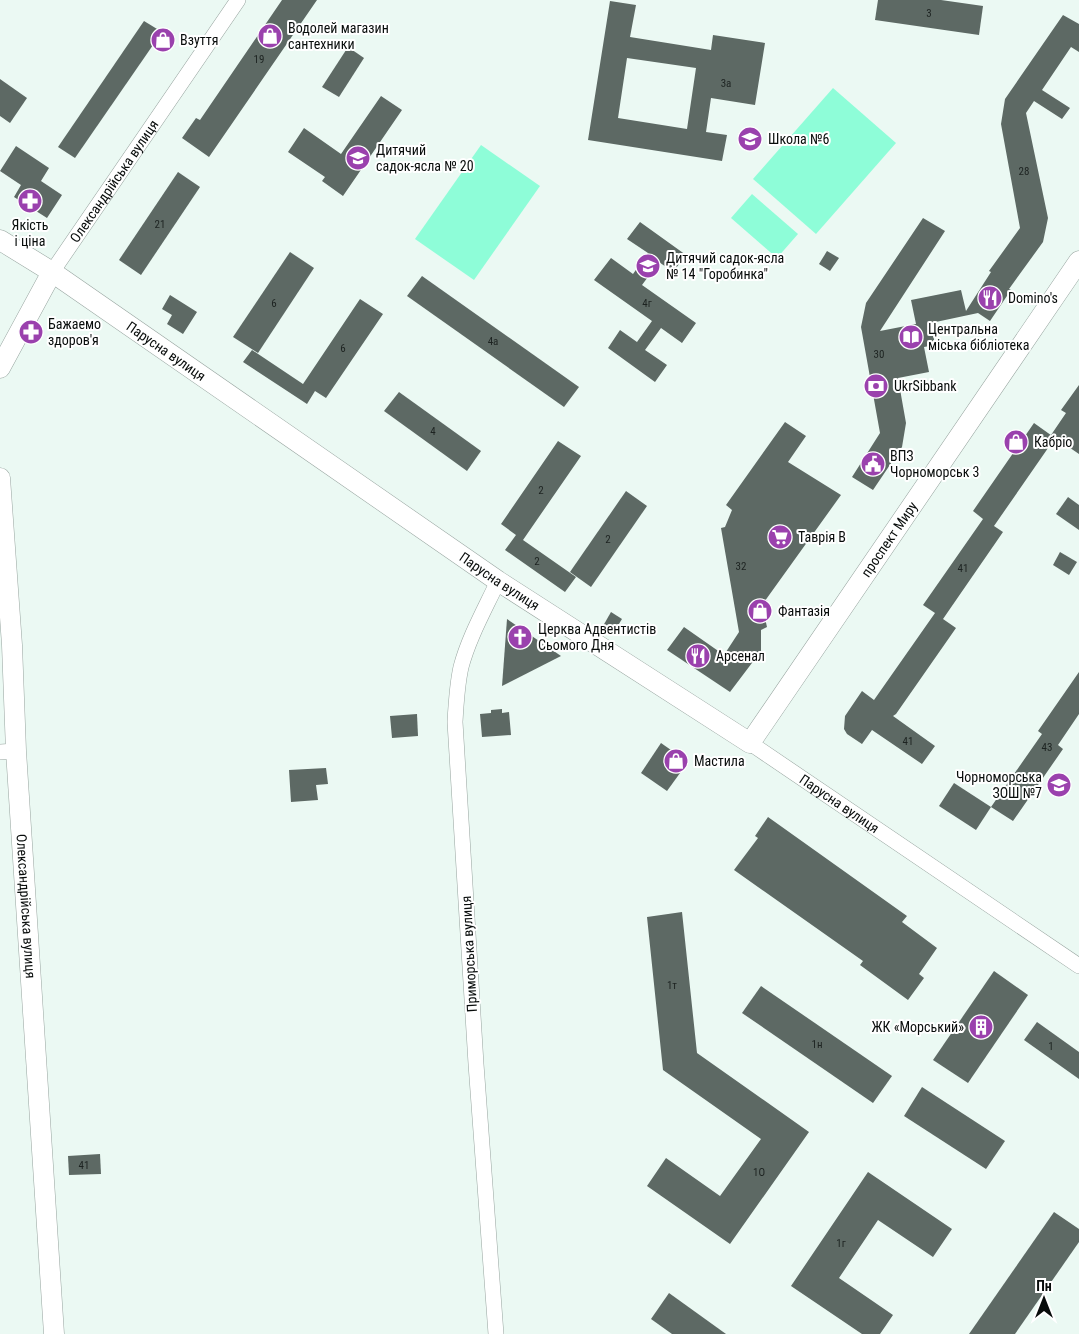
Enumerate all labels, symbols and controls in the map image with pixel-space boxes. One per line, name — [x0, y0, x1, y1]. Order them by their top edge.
house number: 3 — [926, 7, 932, 20]
place label: Водолей магазин сантехники — [288, 20, 389, 52]
shop icon: Водолей магазин сантехники — [257, 23, 283, 49]
shop icon: Взуття — [150, 27, 176, 53]
place label: Взуття — [180, 32, 218, 48]
house number: 19 — [254, 53, 264, 66]
house number: 3а — [721, 77, 731, 90]
street label: Олександрійська вулиця — [67, 117, 162, 245]
school or university icon: Школа №6 — [737, 126, 763, 152]
place label: Школа №6 — [768, 131, 829, 147]
place label: Дитячий садок-ясла № 20 — [376, 142, 474, 174]
school or university icon: Дитячий садок-ясла № 20 — [345, 145, 371, 171]
house number: 28 — [1019, 165, 1029, 178]
pharmacy icon: Якість і ціна — [17, 188, 43, 214]
place label: Якість і ціна — [12, 217, 49, 249]
house number: 21 — [155, 218, 165, 231]
place label: Дитячий садок-ясла № 14 "Горобинка" — [666, 250, 784, 282]
school or university icon: Дитячий садок-ясла № 14 "Горобинка" — [635, 253, 661, 279]
restaurant icon: Domino's — [977, 285, 1003, 311]
place label: Domino's — [1008, 290, 1058, 306]
house number: 6 — [271, 297, 277, 310]
house number: 4г — [642, 297, 652, 310]
place label: Бажаемо здоров'я — [48, 316, 101, 348]
street label: Парусна вулиця — [124, 318, 209, 384]
pharmacy icon: Бажаемо здоров'я — [18, 319, 44, 345]
place label: Центральна міська бібліотека — [928, 321, 1030, 353]
library icon: Центральна міська бібліотека — [898, 324, 924, 350]
house number: 4а — [488, 335, 498, 348]
house number: 6 — [340, 342, 346, 355]
house number: 30 — [874, 348, 884, 361]
bank icon: UkrSibbank — [863, 373, 889, 399]
place label: UkrSibbank — [894, 378, 957, 394]
house number: 4 — [430, 425, 436, 438]
shop icon: Кабріо — [1003, 429, 1029, 455]
place label: Кабріо — [1034, 434, 1072, 450]
place label: ВПЗ Чорноморськ 3 — [890, 448, 979, 480]
public building icon: ВПЗ Чорноморськ 3 — [860, 451, 886, 477]
house number: 2 — [538, 484, 544, 497]
street label: проспект Миру — [858, 498, 921, 580]
supermarket icon: Таврія В — [767, 524, 793, 550]
place label: Таврія В — [798, 529, 846, 545]
house number: 2 — [605, 533, 611, 546]
street label: Парусна вулиця — [457, 549, 542, 613]
house number: 2 — [534, 555, 540, 568]
house number: 32 — [736, 560, 746, 573]
house number: 41 — [958, 562, 968, 575]
shop icon: Фантазія — [747, 598, 773, 624]
place label: Фантазія — [778, 603, 830, 619]
place label: Церква Адвентистів Сьомого Дня — [538, 621, 656, 653]
church icon: Церква Адвентистів Сьомого Дня — [507, 624, 533, 650]
restaurant icon: Арсенал — [685, 643, 711, 669]
place label: Арсенал — [716, 648, 765, 664]
house number: 41 — [903, 735, 913, 748]
house number: 43 — [1042, 741, 1052, 754]
shop icon: Мастила — [663, 748, 689, 774]
place label: Мастила — [694, 753, 745, 769]
place label: Чорноморська ЗОШ №7 — [956, 769, 1042, 801]
street label: Парусна вулиця — [797, 771, 882, 836]
school or university icon: Чорноморська ЗОШ №7 — [1046, 772, 1072, 798]
street label: Олександрійська вулиця — [13, 833, 39, 979]
street label: Приморська вулиця — [458, 895, 480, 1013]
house number: 1т — [667, 979, 677, 992]
building icon: ЖК «Морський» — [968, 1014, 994, 1040]
place label: ЖК «Морський» — [872, 1019, 964, 1035]
house number: 1н — [811, 1038, 823, 1051]
house number: 1 — [1048, 1040, 1054, 1053]
house number: 41 — [79, 1159, 89, 1172]
house number: 1О — [753, 1166, 765, 1179]
house number: 1г — [836, 1237, 846, 1250]
north arrow — [1019, 1274, 1069, 1324]
text: Пн — [1036, 1278, 1052, 1294]

